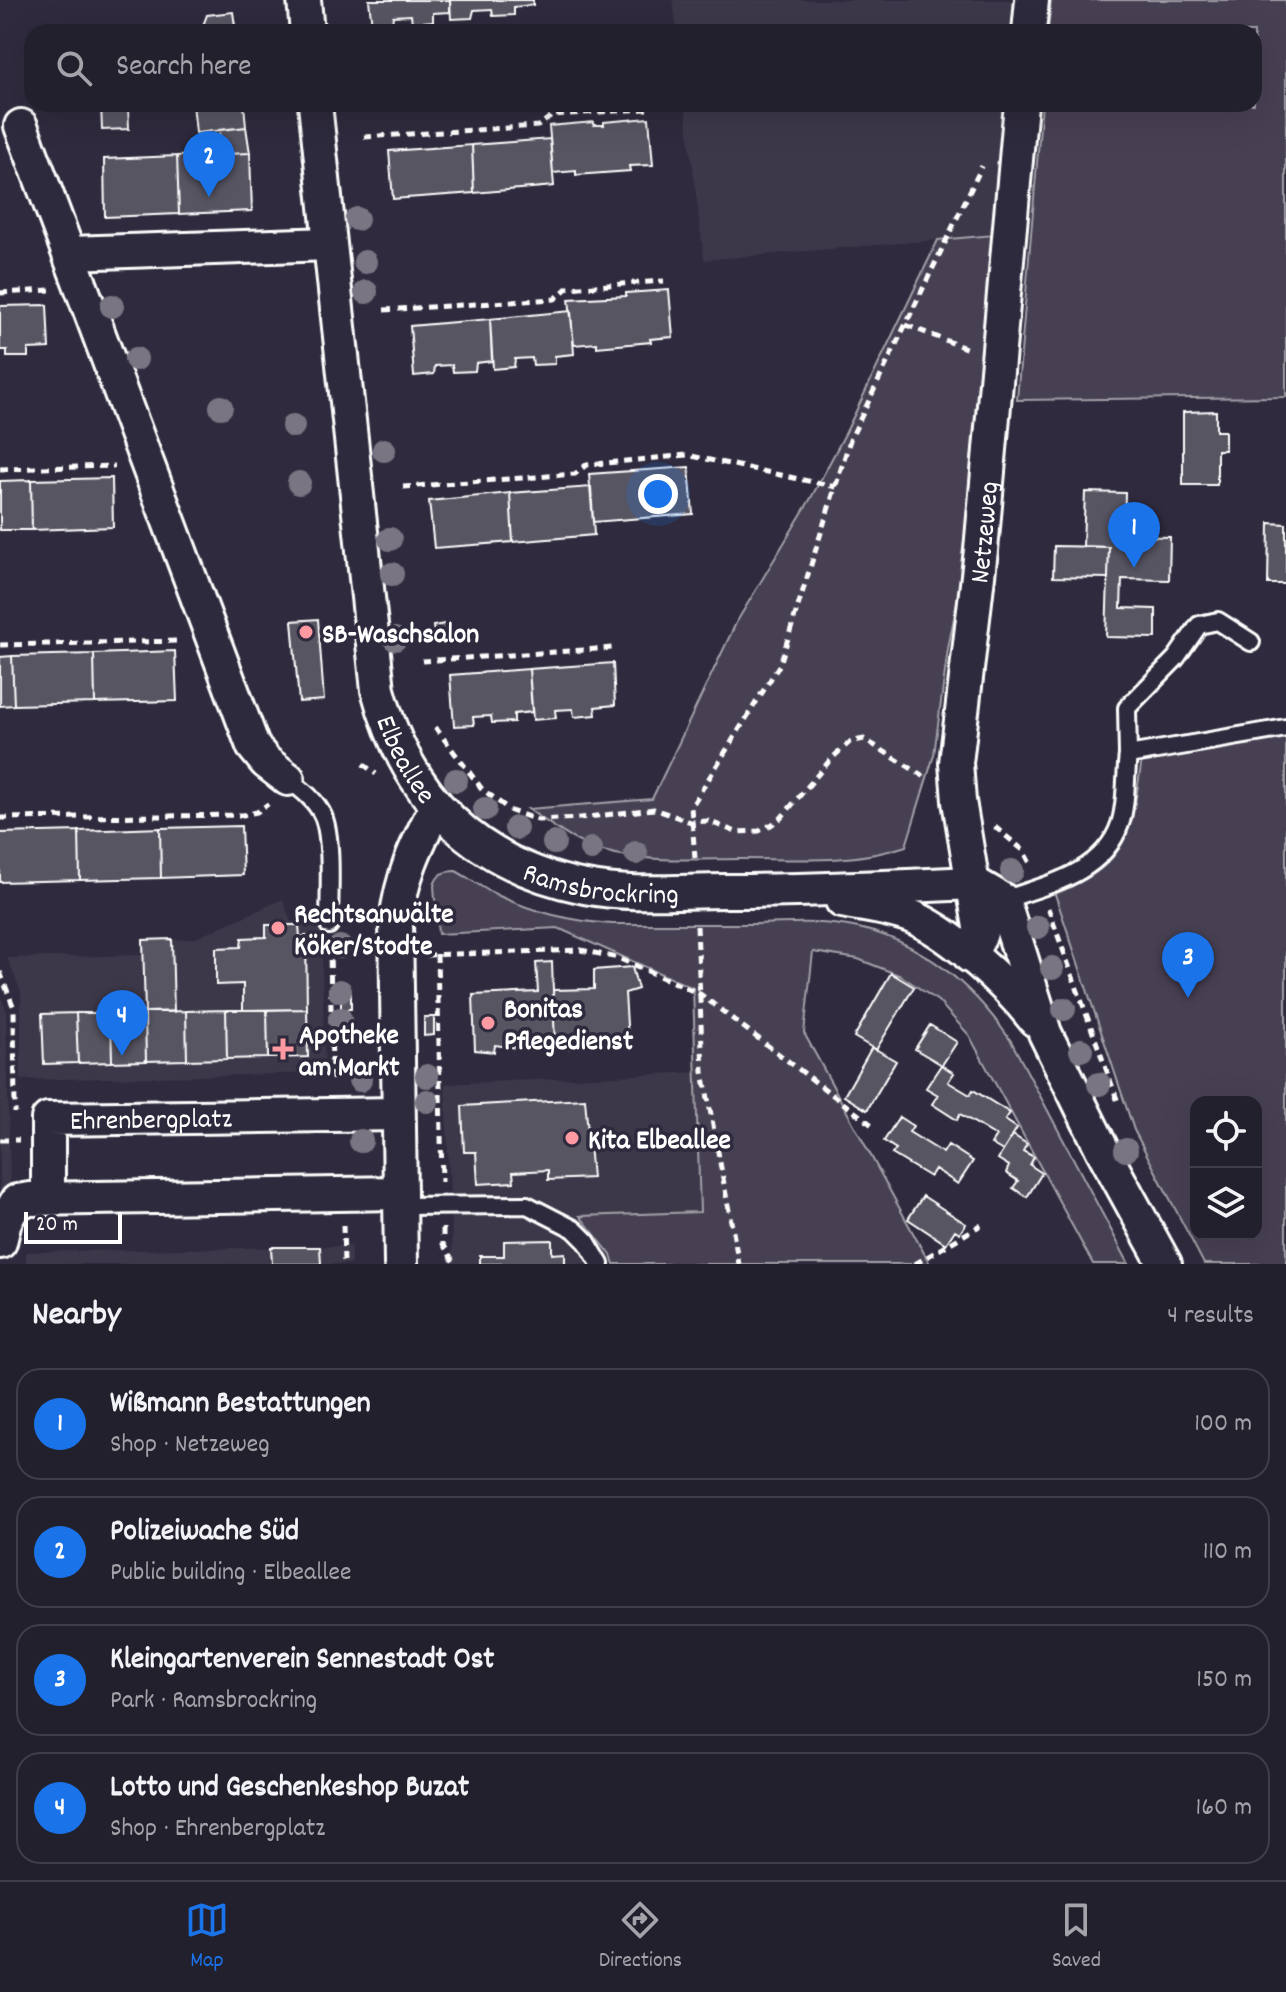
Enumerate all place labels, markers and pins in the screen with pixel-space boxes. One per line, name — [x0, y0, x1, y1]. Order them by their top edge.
pin: 2 — [183, 131, 235, 197]
pin: 1 — [1108, 502, 1160, 568]
place label: SB-Waschsalon — [322, 617, 479, 657]
marker: SB-Waschsalon — [297, 623, 315, 641]
place label: Rechtsanwälte Köker/Stodte — [294, 897, 454, 969]
marker: Rechtsanwälte Köker/Stodte — [269, 919, 287, 937]
pin: 3 — [1162, 932, 1214, 998]
pin: 4 — [96, 990, 148, 1056]
place label: Bonitas Pflegedienst — [504, 992, 634, 1064]
marker: Bonitas Pflegedienst — [479, 1014, 497, 1032]
place label: Apotheke am Markt — [299, 1018, 400, 1090]
marker: Apotheke am Markt — [274, 1040, 292, 1058]
place label: Kita Elbeallee — [588, 1123, 731, 1163]
marker: Kita Elbeallee — [563, 1129, 581, 1147]

